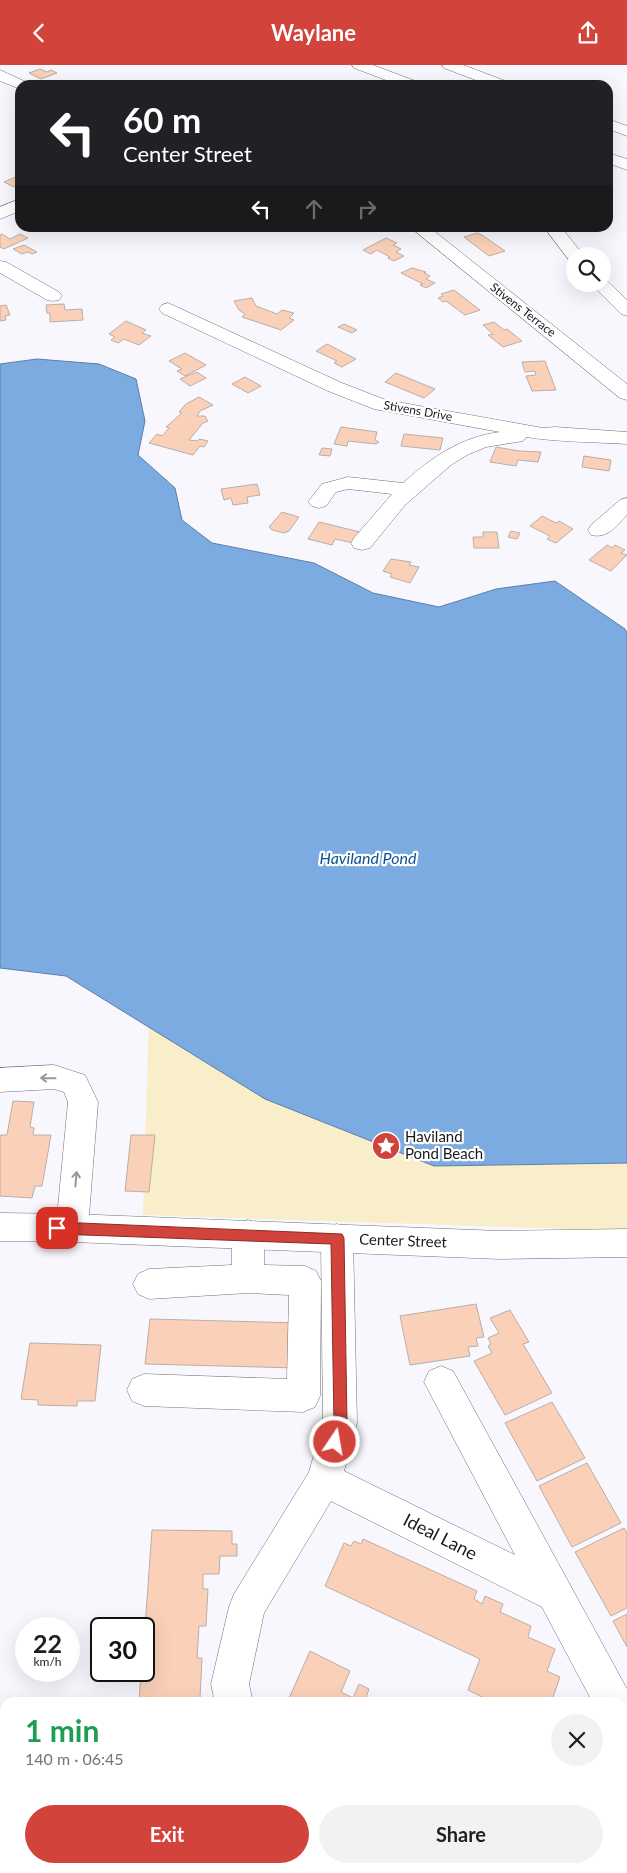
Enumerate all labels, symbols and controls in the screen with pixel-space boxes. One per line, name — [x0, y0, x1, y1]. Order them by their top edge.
icon: back — [25, 19, 53, 47]
text: Waylane — [271, 19, 356, 46]
icon: share — [574, 19, 602, 47]
text: 60 m — [123, 98, 201, 140]
icon: left — [40, 100, 105, 165]
text: Center Street — [123, 140, 252, 167]
icon: left — [247, 195, 275, 223]
icon: ahead — [300, 195, 328, 223]
icon: right — [353, 195, 381, 223]
map controls — [566, 247, 611, 292]
button: search — [566, 247, 611, 292]
street label: Stivens Terrace — [488, 279, 559, 340]
street label: Stivens Drive — [383, 397, 454, 424]
water label: Haviland Pond — [320, 848, 417, 867]
one-way arrow — [40, 1073, 56, 1083]
place label: Haviland Pond Beach — [405, 1127, 483, 1162]
place icon: Haviland Pond Beach — [371, 1131, 401, 1161]
one-way arrow — [71, 1171, 81, 1187]
pin — [36, 1207, 78, 1249]
icon: arrive — [43, 1214, 71, 1242]
street label: Center Street — [359, 1229, 448, 1251]
position arrow — [308, 1415, 360, 1467]
street label: Ideal Lane — [400, 1508, 481, 1564]
speed limit sign: 30 — [90, 1617, 155, 1682]
text: 22 — [33, 1628, 62, 1658]
text: km/h — [33, 1654, 62, 1669]
text: 1 min — [25, 1712, 99, 1748]
button: close — [551, 1714, 603, 1766]
text: 140 m · 06:45 — [25, 1749, 124, 1768]
button: Exit — [25, 1805, 309, 1863]
button: Share — [319, 1805, 603, 1863]

